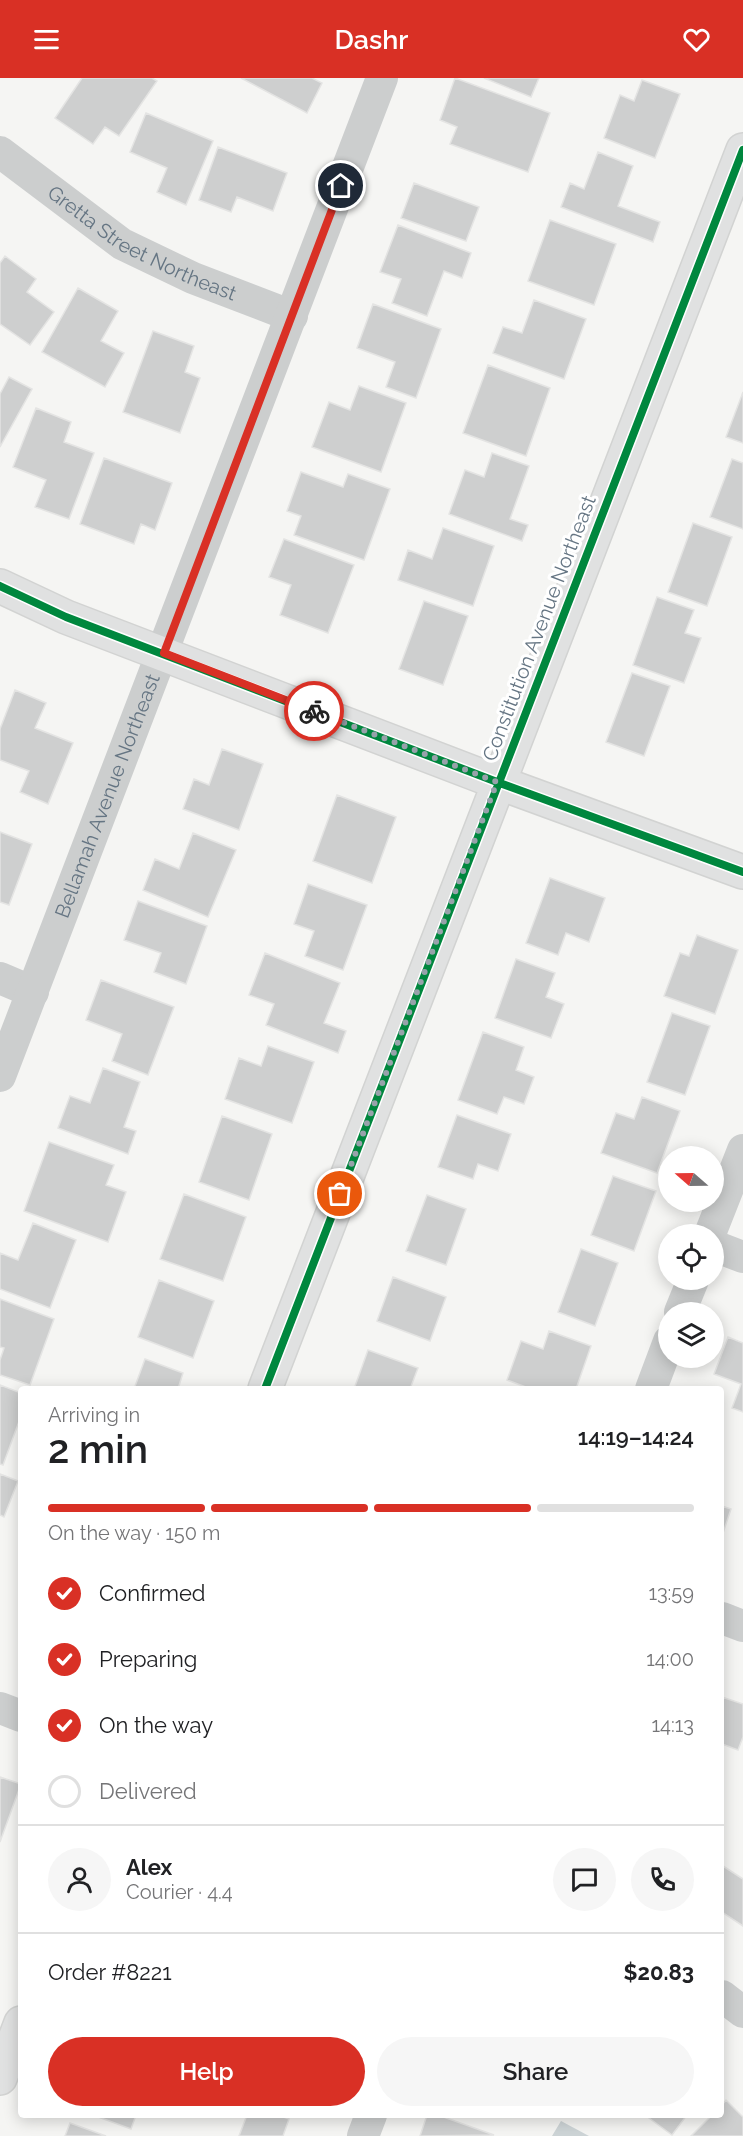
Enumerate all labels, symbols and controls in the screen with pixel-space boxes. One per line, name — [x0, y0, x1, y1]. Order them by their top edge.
icon: menu — [30, 23, 63, 56]
icon: heart — [680, 23, 713, 56]
text: Dashr — [335, 24, 408, 55]
pin — [315, 160, 366, 211]
icon: home — [324, 169, 357, 202]
street label: Gretta Street Northeast — [43, 180, 240, 306]
street label: Constitution Avenue Northeast — [477, 492, 601, 764]
street label: Bellamah Avenue Northeast — [50, 670, 165, 921]
courier — [284, 681, 344, 741]
icon: bike — [298, 695, 331, 728]
north arrow — [658, 1146, 724, 1212]
map controls — [658, 1146, 724, 1368]
pin — [314, 1168, 365, 1219]
icon: bag — [323, 1177, 356, 1210]
button: locate — [658, 1224, 724, 1290]
button: layers — [658, 1302, 724, 1368]
text: Arriving in — [48, 1403, 140, 1427]
text: 14:19–14:24 — [578, 1424, 694, 1450]
text: 2 min — [48, 1426, 148, 1472]
text: On the way · 150 m — [48, 1521, 220, 1545]
icon: check — [48, 1577, 81, 1610]
text: Confirmed — [99, 1580, 206, 1606]
text: 13:59 — [648, 1581, 694, 1605]
icon: check — [48, 1643, 81, 1676]
text: Preparing — [99, 1646, 197, 1672]
text: 14:00 — [646, 1647, 694, 1671]
icon: check — [48, 1709, 81, 1742]
text: On the way — [99, 1712, 213, 1738]
text: 14:13 — [652, 1713, 694, 1737]
text: Delivered — [99, 1778, 197, 1804]
button: person — [48, 1848, 111, 1911]
button: chat — [553, 1848, 616, 1911]
button: phone — [631, 1848, 694, 1911]
text: Alex — [126, 1854, 172, 1880]
text: Courier · 4.4 — [126, 1880, 233, 1904]
text: Order #8221 — [48, 1959, 172, 1985]
text: $20.83 — [624, 1959, 694, 1985]
button: Help — [48, 2037, 365, 2106]
button: Share — [377, 2037, 694, 2106]

